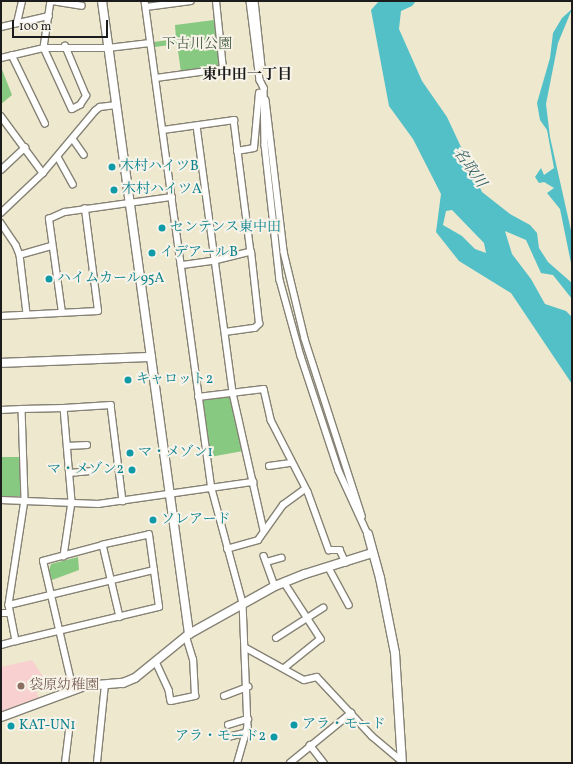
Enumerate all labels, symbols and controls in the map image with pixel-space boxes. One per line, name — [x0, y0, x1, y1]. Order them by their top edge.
scale bar — [14, 12, 110, 38]
text: 100 m — [19, 19, 51, 35]
park label: 下古川公園 — [162, 37, 232, 53]
district label: 東中田一丁目 — [202, 67, 292, 85]
water label: 名取川 — [449, 144, 489, 192]
place label: 木村ハイツB — [120, 159, 199, 175]
marker: 木村ハイツB — [107, 162, 117, 172]
place label: 木村ハイツA — [122, 182, 202, 198]
marker: 木村ハイツA — [109, 185, 119, 195]
place label: センテンス東中田 — [170, 220, 282, 236]
marker: センテンス東中田 — [157, 223, 167, 233]
place label: イデアールB — [160, 245, 238, 261]
marker: イデアールB — [147, 248, 157, 258]
place label: ハイムカール95A — [57, 271, 165, 287]
marker: ハイムカール95A — [44, 274, 54, 284]
place label: キャロット2 — [136, 372, 214, 388]
marker: キャロット2 — [123, 375, 133, 385]
place label: マ・メゾン1 — [138, 445, 213, 461]
marker: マ・メゾン1 — [125, 448, 135, 458]
place label: マ・メゾン2 — [46, 462, 124, 478]
marker: マ・メゾン2 — [127, 465, 137, 475]
place label: ソレアード — [161, 512, 231, 528]
marker: ソレアード — [148, 515, 158, 525]
place label: 袋原幼稚園 — [29, 678, 99, 694]
marker: 袋原幼稚園 — [16, 681, 26, 691]
place label: アラ・モード — [302, 717, 385, 733]
place label: KAT-UN1 — [19, 718, 76, 734]
marker: アラ・モード — [289, 720, 299, 730]
marker: KAT-UN1 — [6, 721, 16, 731]
place label: アラ・モード2 — [175, 729, 266, 745]
marker: アラ・モード2 — [269, 732, 279, 742]

